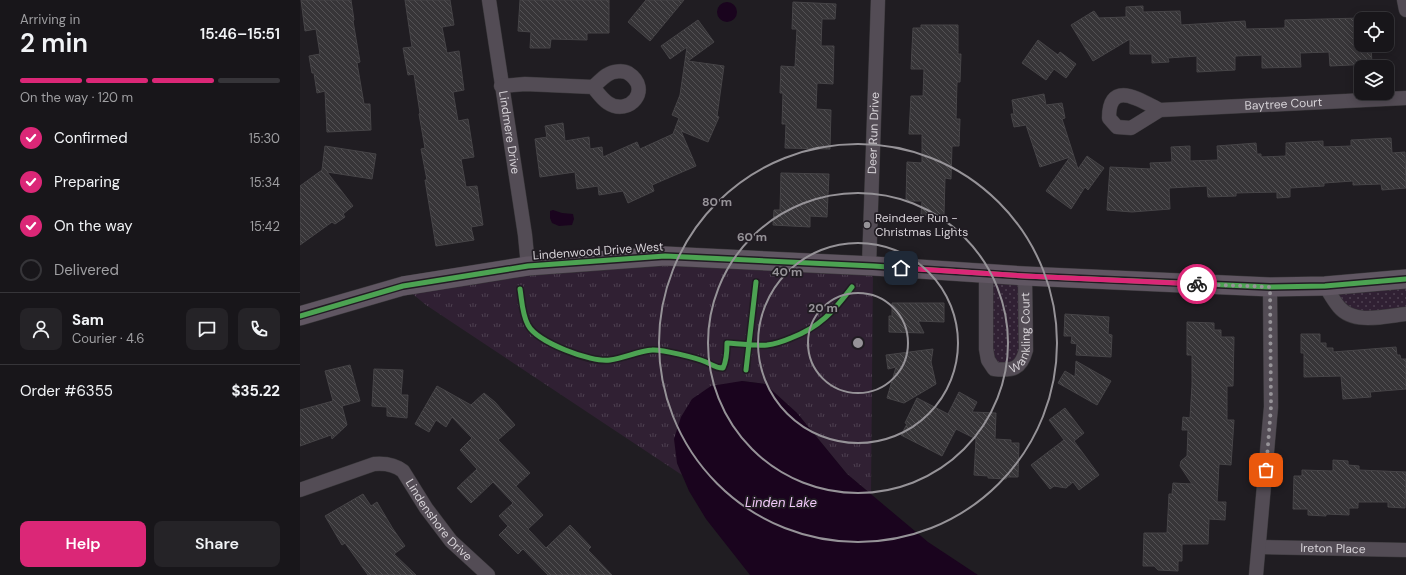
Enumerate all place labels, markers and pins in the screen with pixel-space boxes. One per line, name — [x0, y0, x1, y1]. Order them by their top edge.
place label: Reindeer Run - Christmas Lights — [875, 210, 968, 240]
marker: Reindeer Run - Christmas Lights — [862, 220, 872, 230]
pin — [884, 251, 918, 285]
centre of rings — [851, 336, 865, 350]
pin — [1249, 453, 1283, 487]

